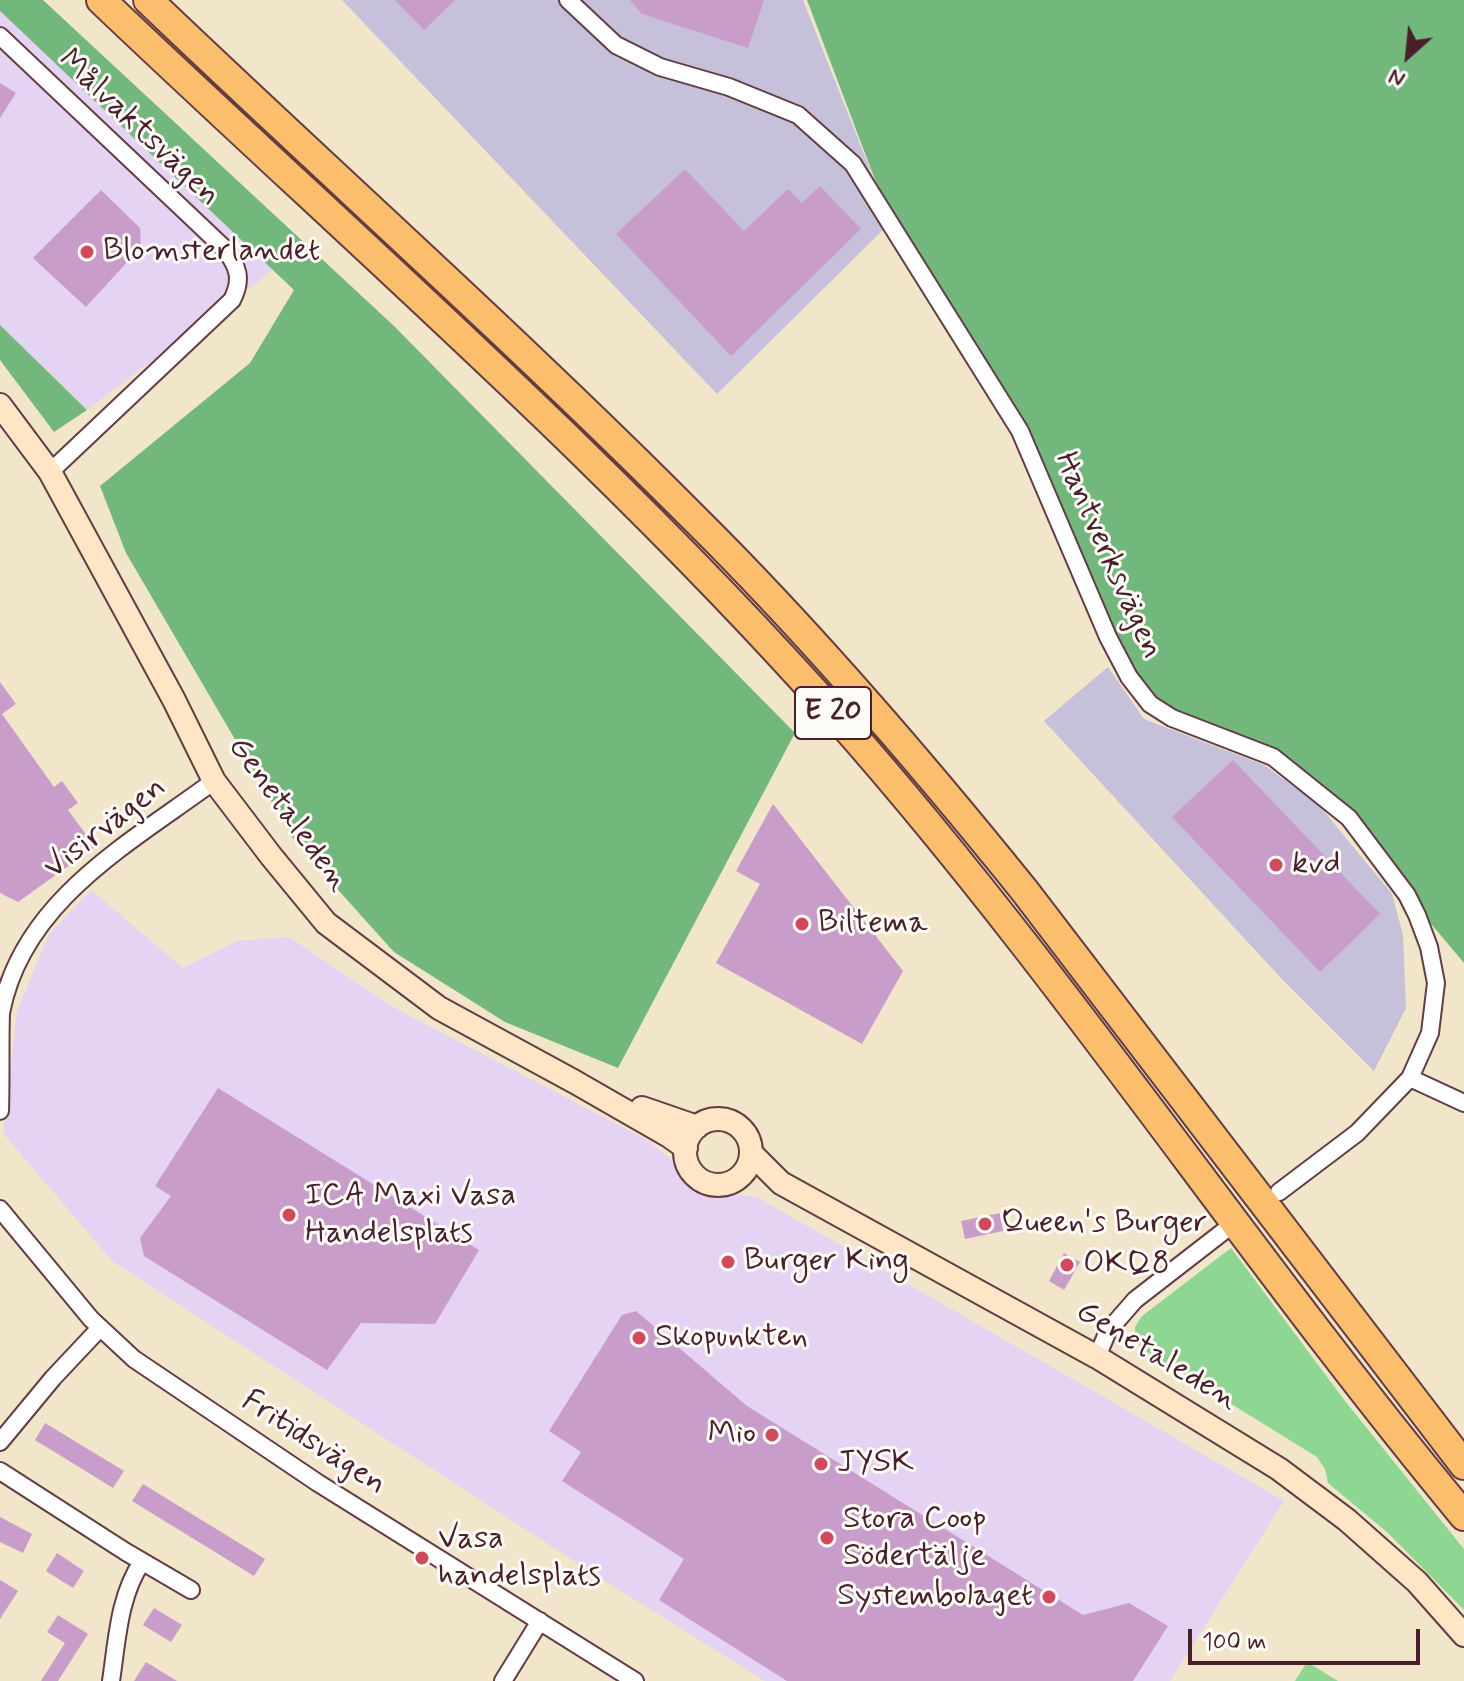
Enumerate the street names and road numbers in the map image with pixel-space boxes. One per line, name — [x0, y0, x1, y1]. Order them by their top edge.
street label: Målvaktsvägen — [49, 42, 227, 216]
street label: Hantverksvägen — [1044, 447, 1170, 665]
road number: E 20 — [795, 687, 871, 739]
street label: Genetaleden — [218, 730, 356, 900]
street label: Visirvägen — [37, 769, 175, 889]
street label: Genetaleden — [1068, 1294, 1244, 1420]
street label: Fritidsvägen — [234, 1383, 392, 1505]

